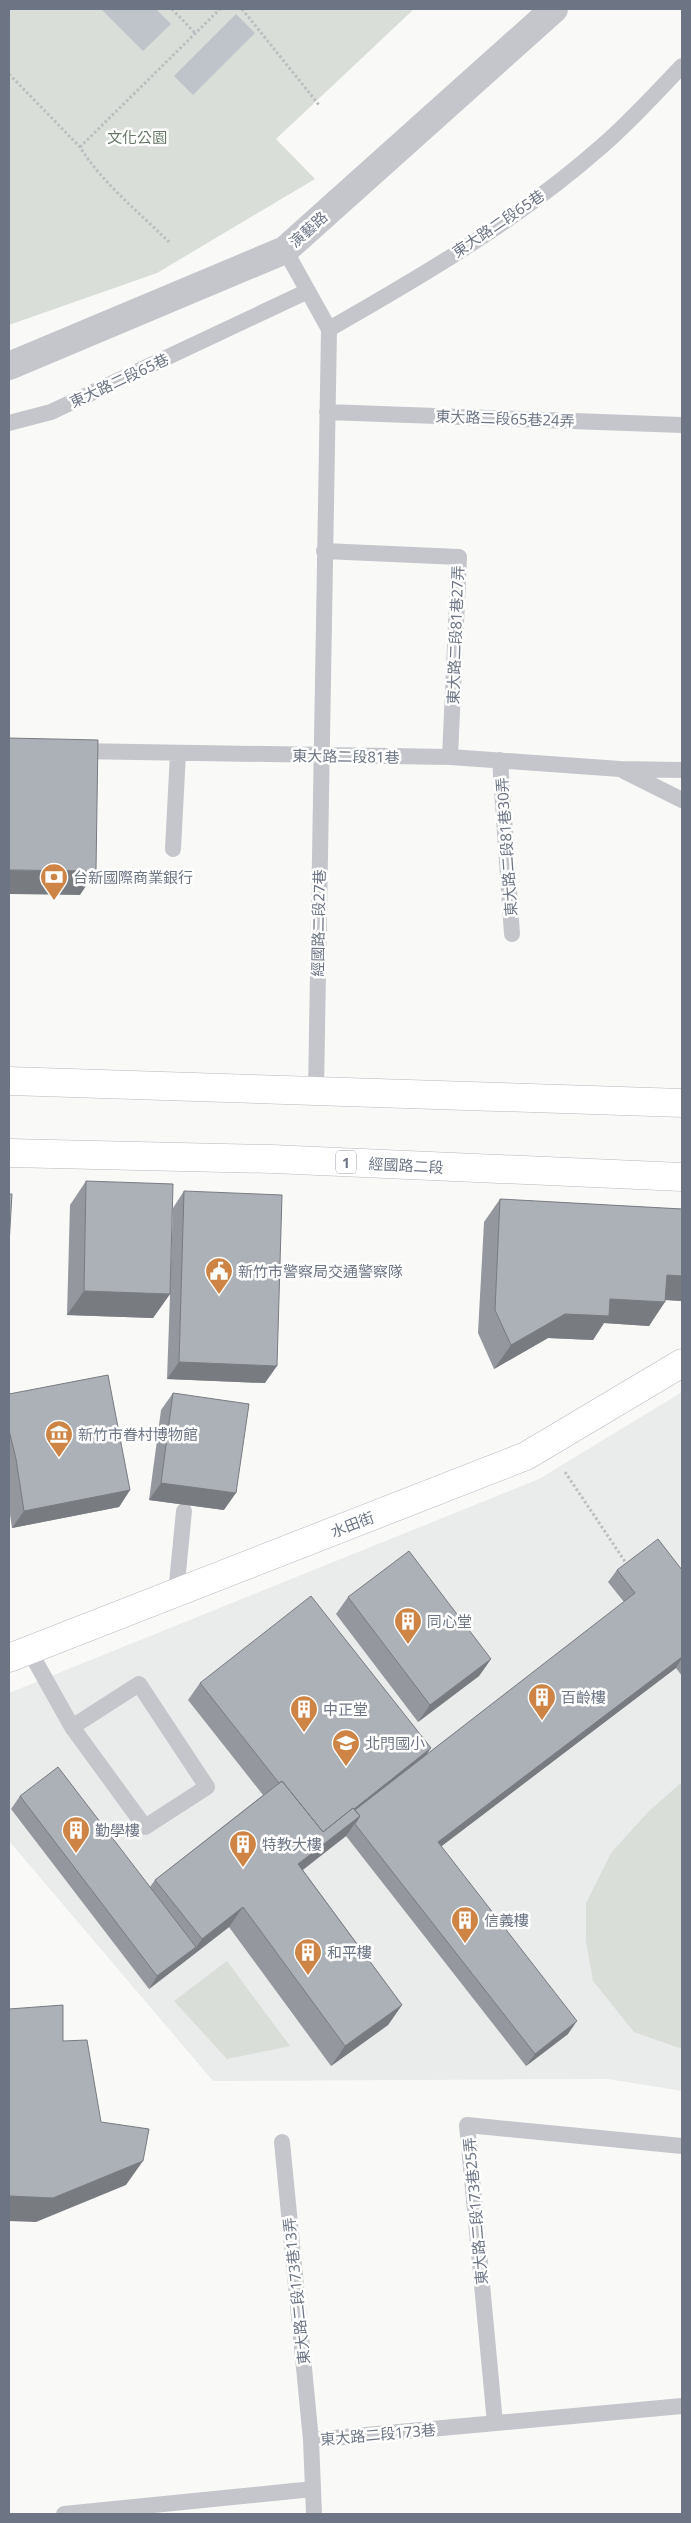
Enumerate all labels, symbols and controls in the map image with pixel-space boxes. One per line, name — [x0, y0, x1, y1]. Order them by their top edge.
park label: 文化公園 — [107, 127, 167, 147]
street label: 東大路二段65巷 — [448, 185, 548, 261]
street label: 演藝路 — [285, 207, 331, 251]
street label: 東大路二段65巷 — [66, 348, 172, 412]
street label: 東大路二段65巷24弄 — [435, 406, 575, 430]
street label: 東大路二段81巷27弄 — [443, 565, 467, 705]
street label: 東大路二段81巷 — [292, 745, 400, 767]
street label: 東大路二段81巷30弄 — [491, 777, 521, 917]
bank icon: 台新國際商業銀行 — [39, 862, 69, 901]
place label: 台新國際商業銀行 — [73, 867, 193, 887]
street label: 經國路二段27巷 — [307, 869, 329, 977]
road number: 1 — [336, 1150, 356, 1174]
street label: 經國路二段 — [368, 1153, 444, 1177]
public building icon: 新竹市警察局交通警察隊 — [204, 1256, 234, 1295]
place label: 新竹市警察局交通警察隊 — [238, 1261, 403, 1281]
museum icon: 新竹市眷村博物館 — [44, 1419, 74, 1458]
place label: 新竹市眷村博物館 — [78, 1424, 198, 1444]
street label: 水田街 — [327, 1507, 377, 1541]
building icon: 同心堂 — [393, 1606, 423, 1645]
place label: 同心堂 — [427, 1611, 472, 1631]
building icon: 百齡樓 — [527, 1682, 557, 1721]
place label: 百齡樓 — [561, 1687, 606, 1707]
building icon: 中正堂 — [289, 1694, 319, 1733]
place label: 中正堂 — [323, 1699, 368, 1719]
school or university icon: 北門國小 — [331, 1728, 361, 1767]
place label: 北門國小 — [365, 1733, 425, 1753]
building icon: 勤學樓 — [61, 1815, 91, 1854]
place label: 勤學樓 — [95, 1820, 140, 1840]
building icon: 特教大樓 — [228, 1829, 258, 1868]
place label: 特教大樓 — [262, 1834, 322, 1854]
building icon: 信義樓 — [450, 1905, 480, 1944]
place label: 信義樓 — [484, 1910, 529, 1930]
building icon: 和平樓 — [293, 1937, 323, 1976]
place label: 和平樓 — [327, 1942, 372, 1962]
street label: 東大路二段173巷25弄 — [459, 2136, 491, 2286]
street label: 東大路二段173巷13弄 — [278, 2216, 314, 2366]
street label: 東大路二段173巷 — [319, 2419, 437, 2449]

